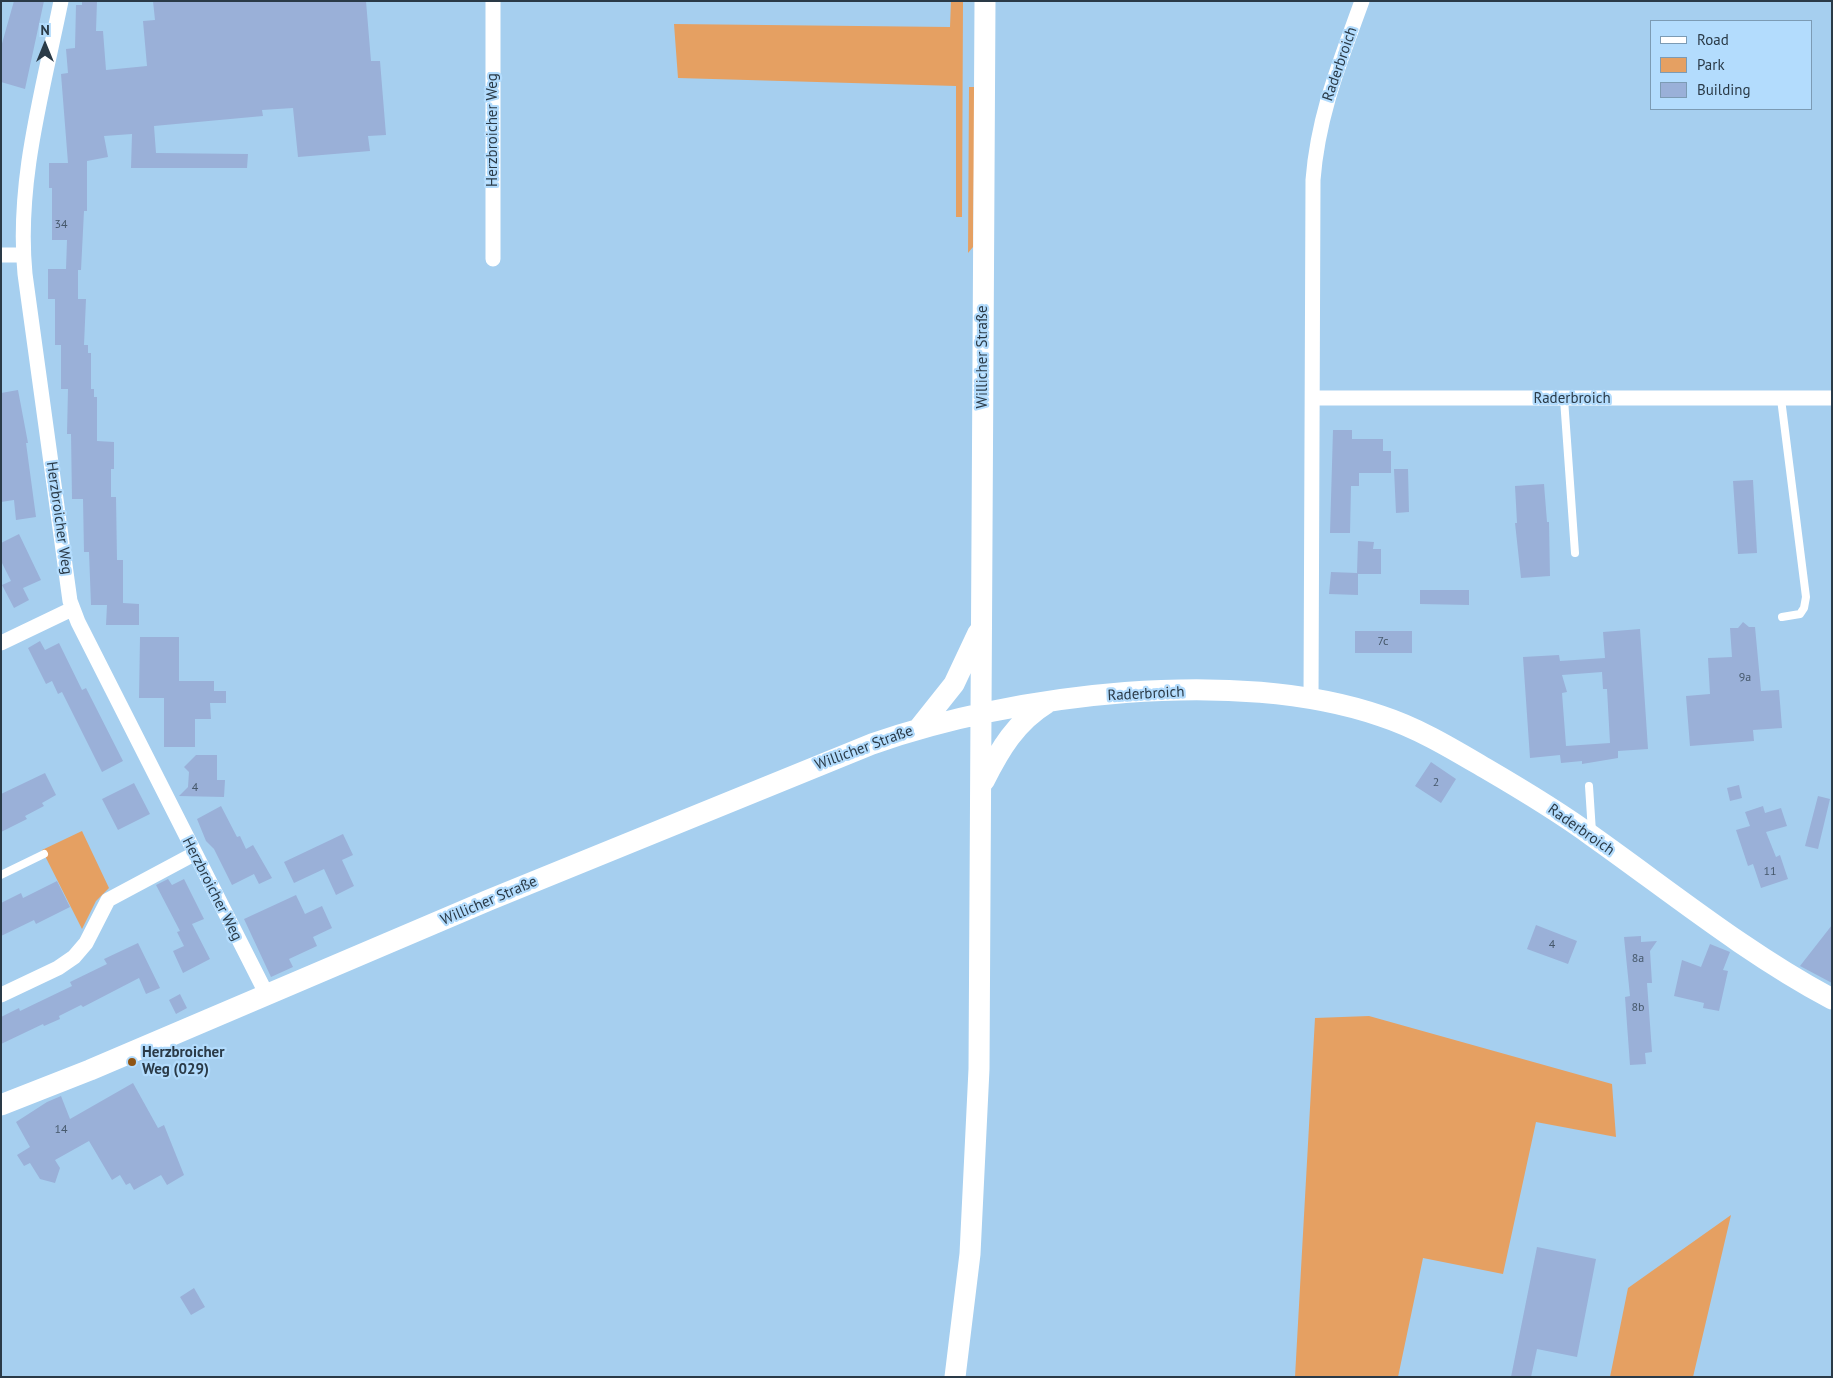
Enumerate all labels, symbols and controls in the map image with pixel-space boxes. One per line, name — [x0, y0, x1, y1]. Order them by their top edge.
north arrow — [20, 20, 70, 70]
legend — [1650, 20, 1813, 110]
text: N — [40, 21, 50, 39]
street label: Raderbroich — [1319, 25, 1361, 103]
text: Road — [1697, 30, 1729, 49]
text: Park — [1697, 55, 1725, 74]
street label: Herzbroicher Weg — [484, 73, 502, 187]
text: Building — [1697, 80, 1751, 99]
house number: 34 — [54, 218, 68, 232]
street label: Willicher Straße — [974, 305, 992, 409]
street label: Raderbroich — [1533, 390, 1611, 408]
street label: Herzbroicher Weg — [42, 460, 76, 576]
house number: 7c — [1377, 635, 1389, 649]
house number: 9a — [1739, 671, 1751, 685]
street label: Raderbroich — [1107, 683, 1185, 705]
street label: Willicher Straße — [813, 722, 915, 774]
house number: 2 — [1433, 776, 1439, 790]
house number: 4 — [192, 781, 198, 795]
street label: Raderbroich — [1544, 800, 1618, 860]
street label: Herzbroicher Weg — [178, 834, 246, 944]
house number: 11 — [1763, 865, 1777, 879]
street label: Willicher Straße — [438, 873, 540, 929]
house number: 4 — [1549, 938, 1555, 952]
house number: 8a — [1632, 952, 1644, 966]
house number: 8b — [1631, 1001, 1645, 1015]
place label: Herzbroicher Weg (029) — [142, 1044, 224, 1079]
marker: Herzbroicher Weg (029) — [126, 1056, 138, 1068]
house number: 14 — [54, 1123, 68, 1137]

